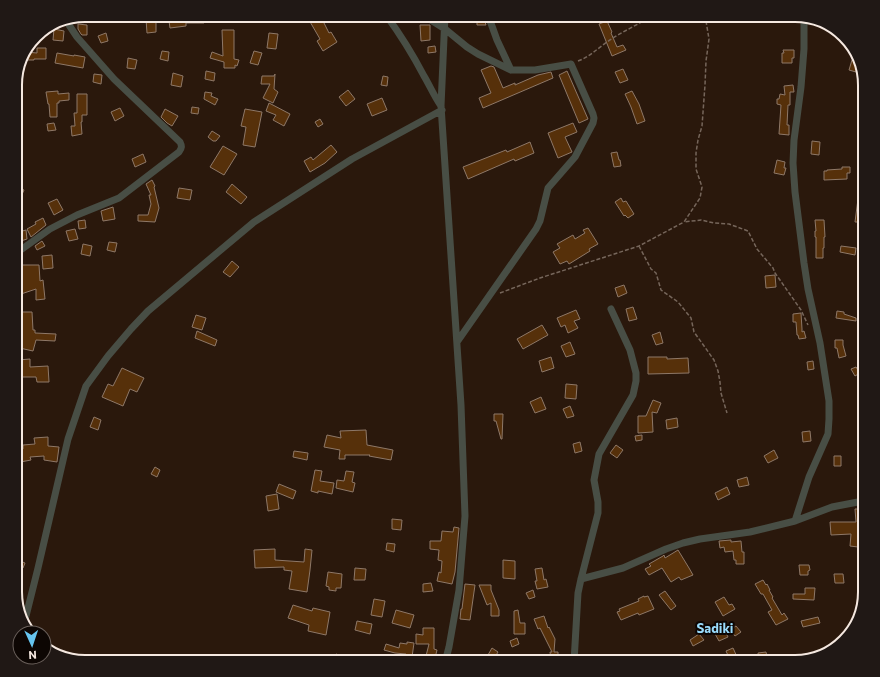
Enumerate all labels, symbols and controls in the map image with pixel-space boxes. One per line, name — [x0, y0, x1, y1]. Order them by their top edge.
district label: Sadiki — [697, 620, 733, 636]
north arrow — [12, 625, 52, 665]
text: N — [28, 649, 37, 662]

